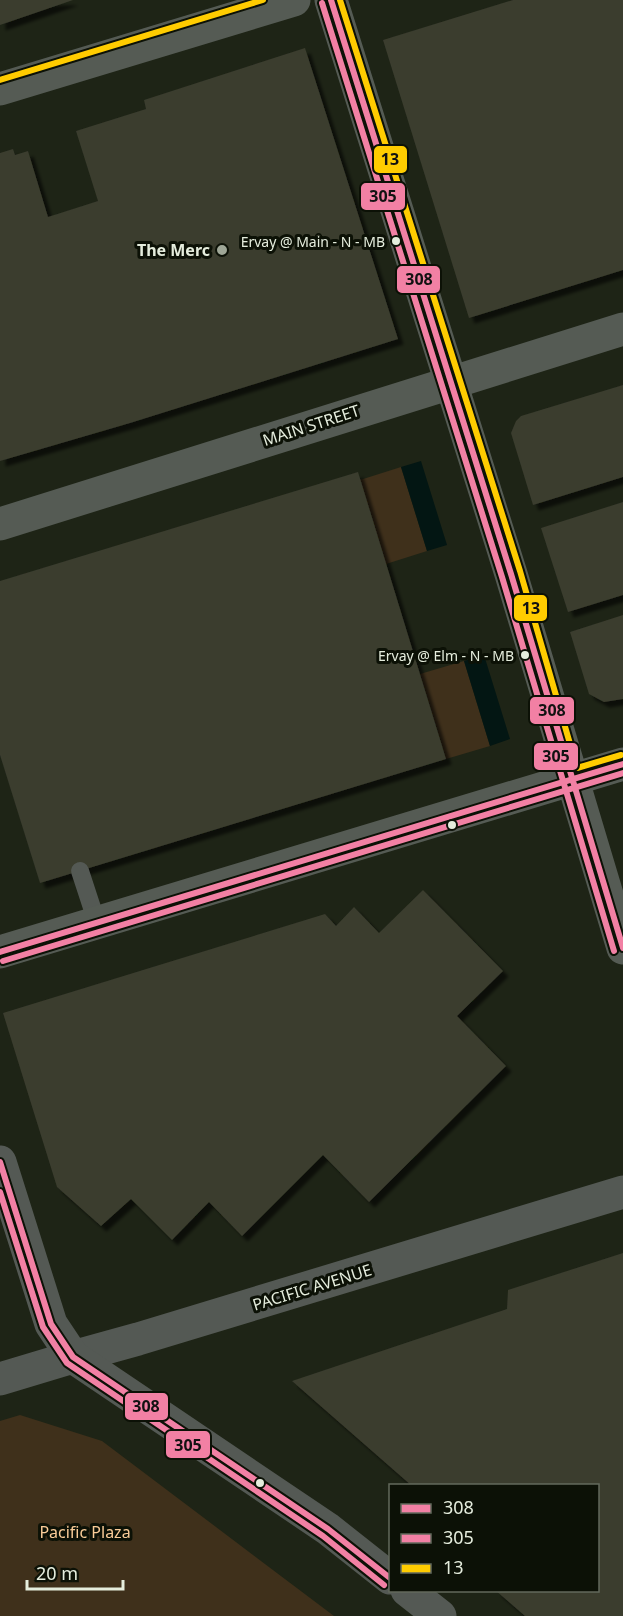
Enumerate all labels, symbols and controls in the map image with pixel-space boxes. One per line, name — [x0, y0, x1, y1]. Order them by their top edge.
line badge: 13 — [373, 145, 408, 174]
text: 13 — [381, 148, 399, 170]
line badge: 305 — [360, 182, 406, 211]
text: 305 — [369, 185, 397, 207]
place label: Ervay @ Main - N - MB — [241, 232, 385, 251]
marker: Ervay @ Main - N - MB — [390, 235, 402, 247]
place label: The Merc — [137, 239, 210, 261]
marker: The Merc — [215, 243, 229, 257]
line badge: 308 — [396, 265, 441, 294]
text: 308 — [405, 268, 433, 290]
street label: MAIN STREET — [260, 399, 362, 451]
line badge: 13 — [513, 594, 548, 622]
text: 13 — [522, 597, 540, 619]
place label: Ervay @ Elm - N - MB — [378, 646, 514, 665]
marker: Ervay @ Elm - N - MB — [519, 649, 531, 661]
line badge: 308 — [529, 696, 575, 725]
text: 308 — [538, 699, 566, 721]
line badge: 305 — [533, 742, 579, 771]
text: 305 — [542, 745, 570, 767]
unlabelled marker — [446, 819, 458, 831]
street label: PACIFIC AVENUE — [250, 1258, 374, 1316]
line badge: 308 — [124, 1392, 169, 1421]
text: 308 — [132, 1395, 160, 1417]
line badge: 305 — [165, 1430, 211, 1459]
text: 305 — [174, 1434, 202, 1456]
unlabelled marker — [254, 1477, 266, 1489]
legend — [389, 1484, 599, 1592]
text: 308 — [443, 1495, 474, 1519]
park label: Pacific Plaza — [39, 1521, 131, 1543]
text: 305 — [443, 1525, 474, 1549]
scale bar — [27, 1553, 123, 1591]
text: 13 — [443, 1555, 464, 1579]
text: 20 m — [36, 1561, 78, 1585]

